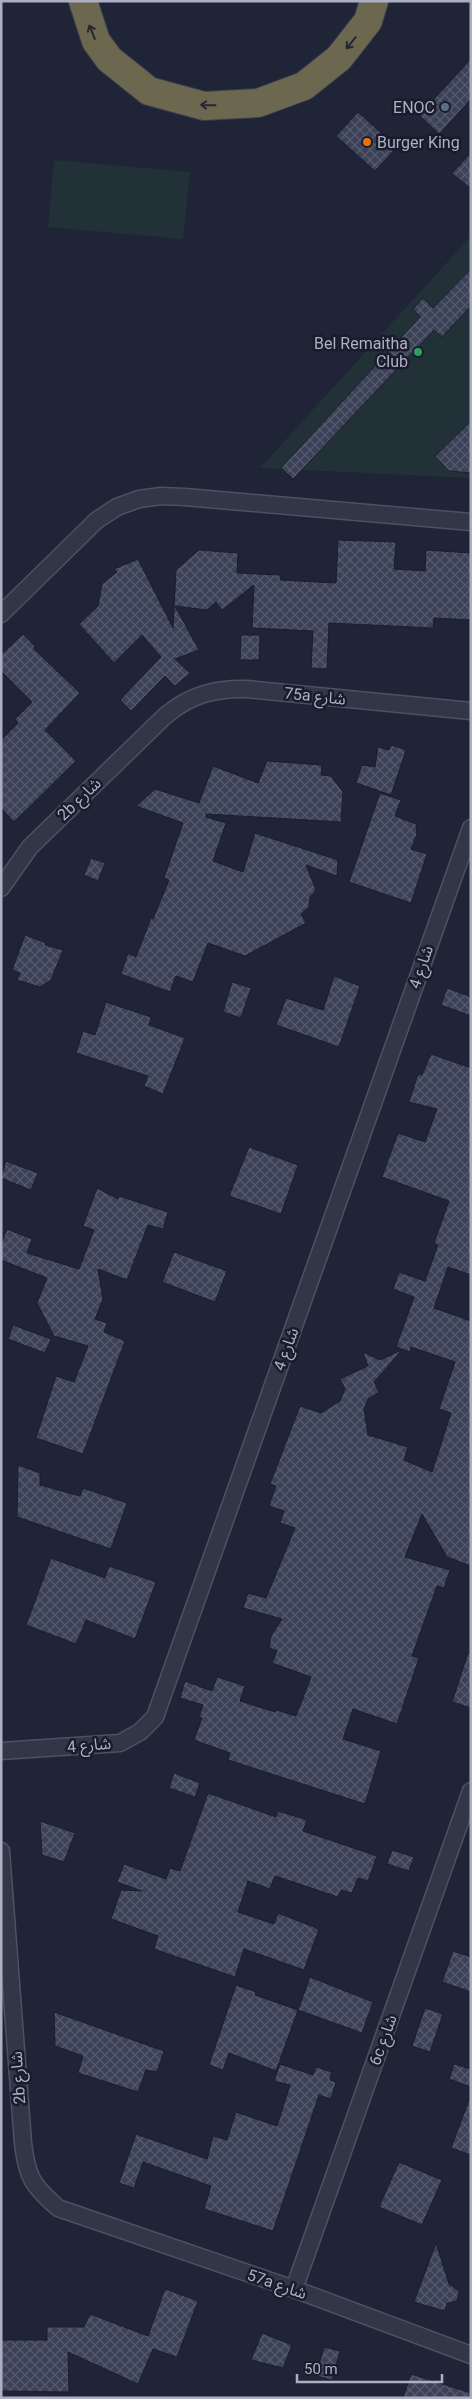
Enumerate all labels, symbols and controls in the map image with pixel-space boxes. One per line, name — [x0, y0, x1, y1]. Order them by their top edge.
one-way arrow — [87, 25, 96, 40]
one-way arrow — [345, 36, 356, 49]
place label: ENOC — [393, 98, 435, 117]
one-way arrow — [200, 100, 216, 110]
marker: ENOC — [439, 101, 451, 113]
place label: Burger King — [377, 133, 460, 152]
marker: Burger King — [361, 136, 373, 148]
place label: Bel Remaitha Club — [314, 334, 408, 371]
marker: Bel Remaitha Club — [412, 346, 424, 358]
street label: 75a شارع — [283, 683, 347, 712]
street label: 2b شارع — [53, 774, 107, 826]
street label: شارع 4 — [405, 943, 440, 992]
street label: شارع 4 — [270, 1325, 305, 1374]
street label: شارع 4 — [66, 1734, 112, 1759]
street label: 6c شارع — [365, 2012, 404, 2069]
street label: 2b شارع — [7, 2051, 32, 2105]
street label: 57a شارع — [244, 2265, 309, 2306]
scale bar — [297, 2352, 442, 2384]
text: 50 m — [304, 2360, 338, 2378]

